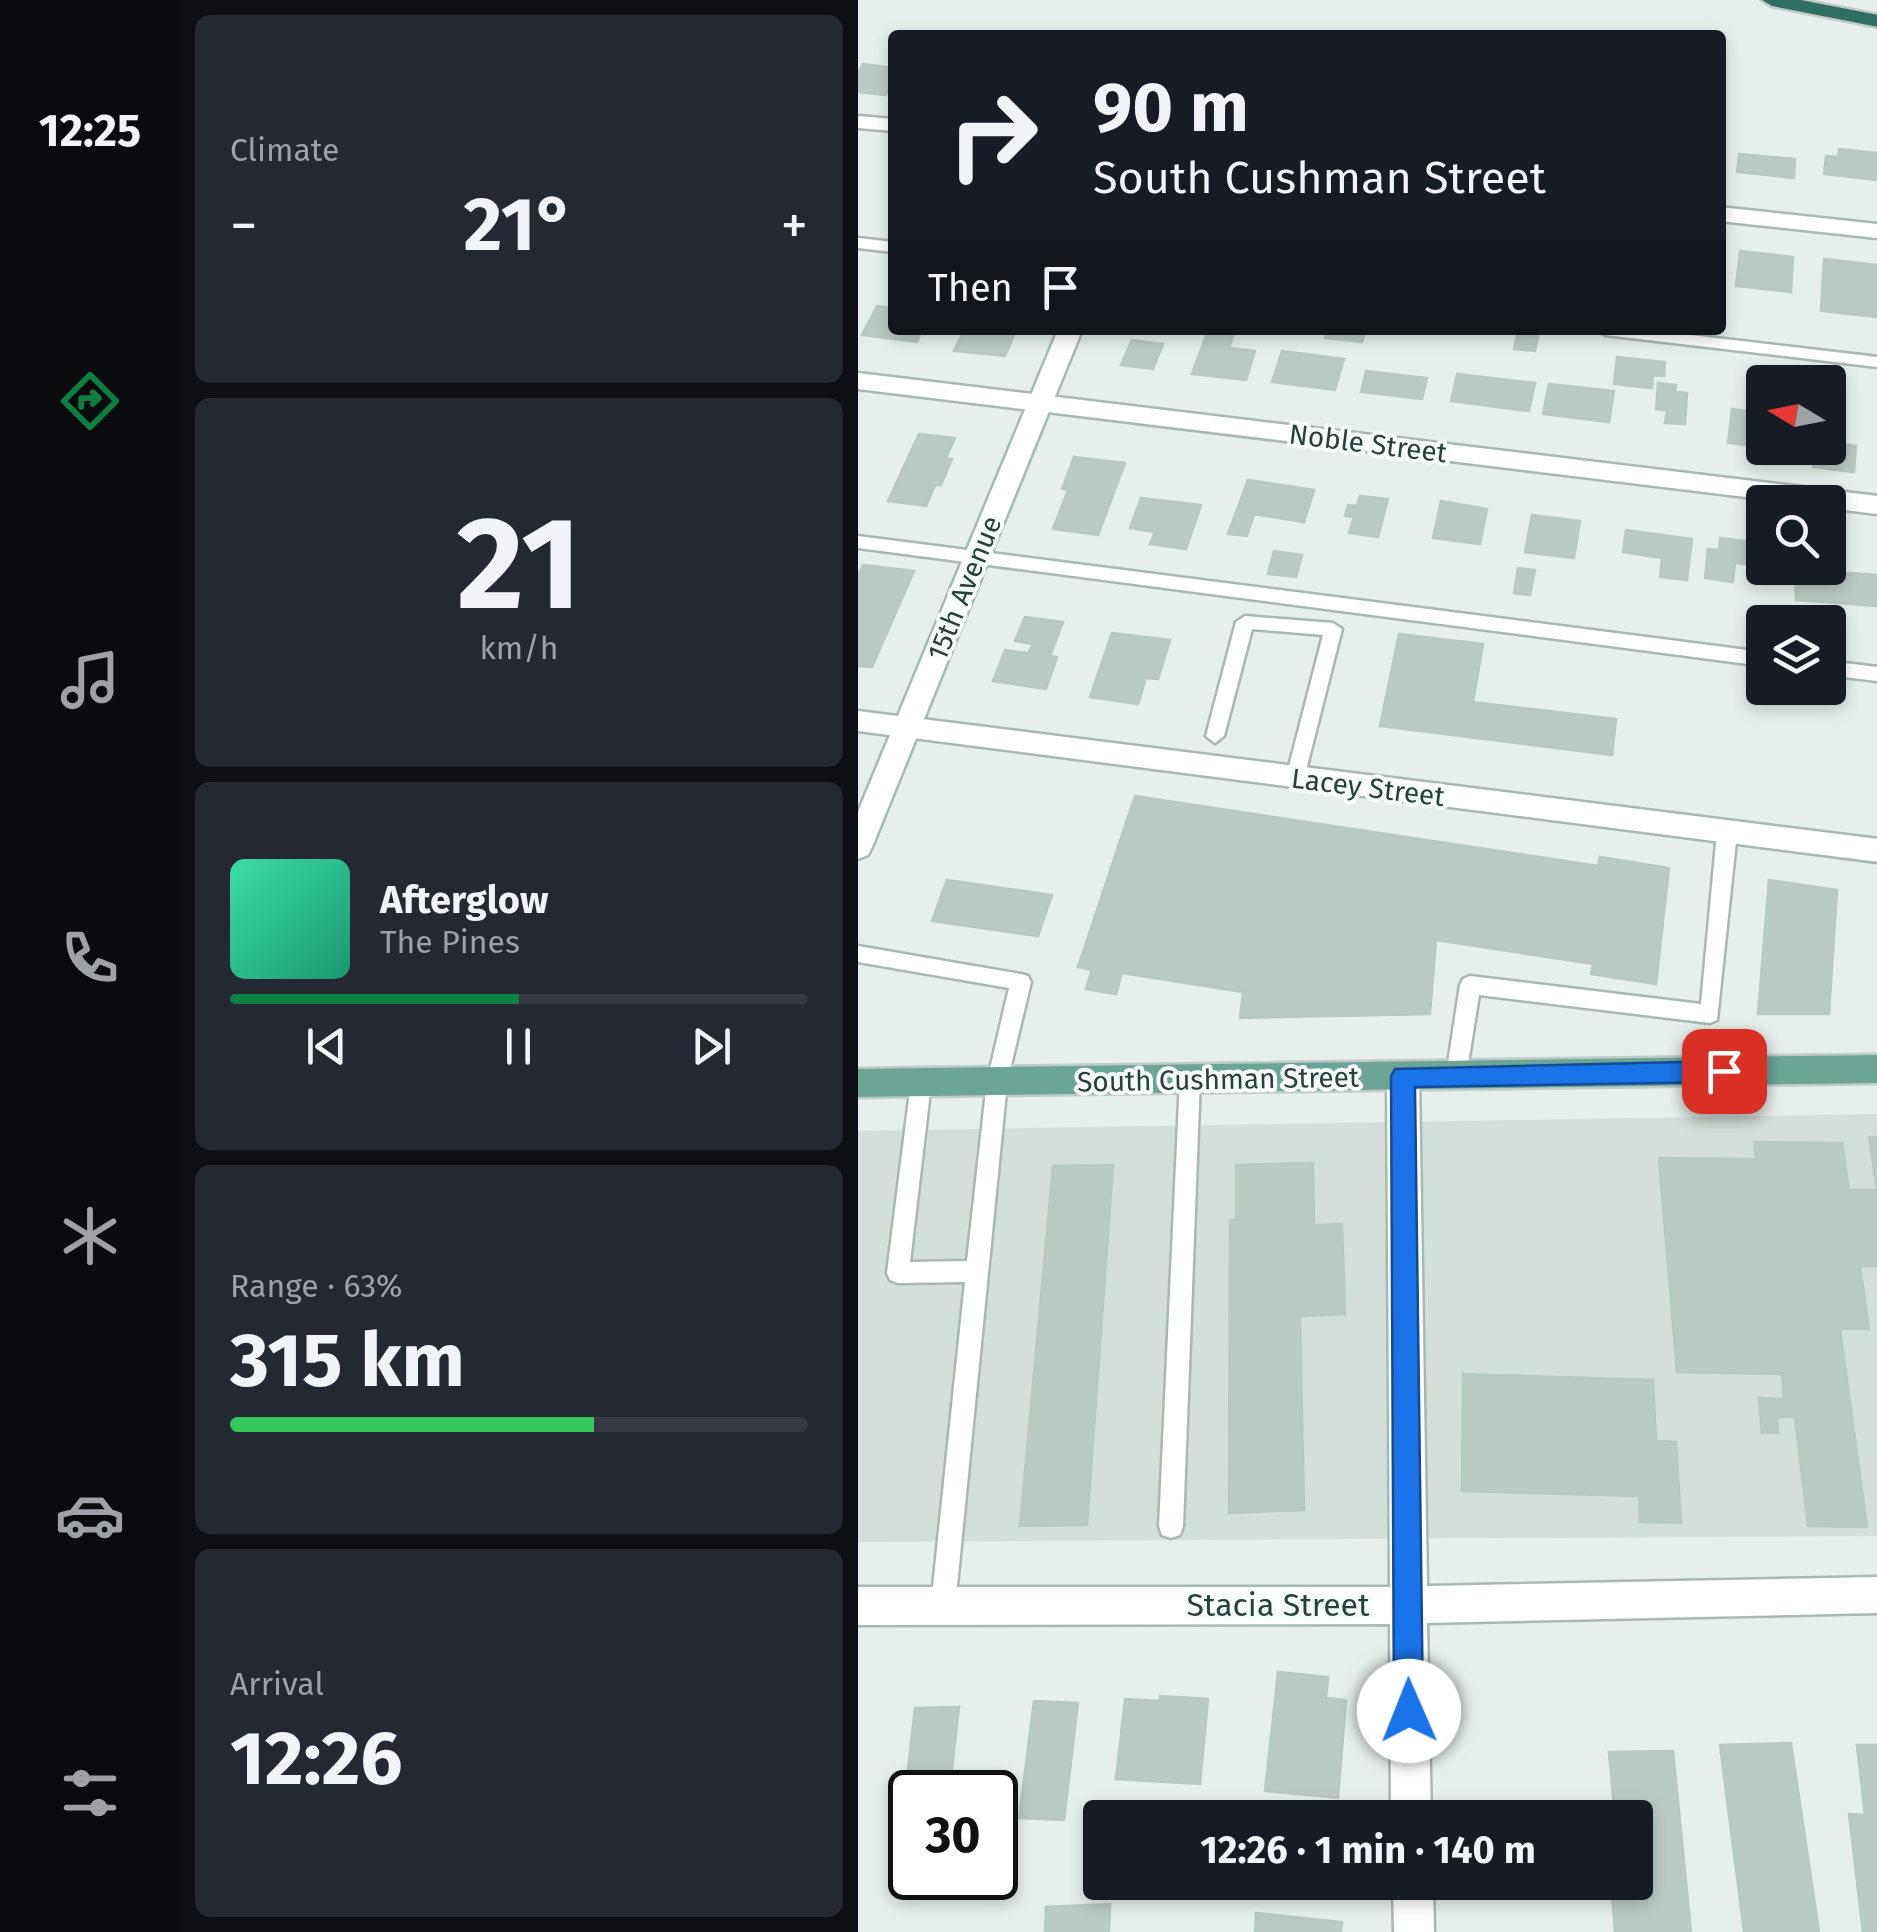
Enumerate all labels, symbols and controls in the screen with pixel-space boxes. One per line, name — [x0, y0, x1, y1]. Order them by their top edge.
text: 90 m — [1093, 66, 1249, 150]
icon: right — [928, 70, 1058, 200]
text: 12:25 — [39, 104, 141, 158]
text: Climate — [230, 131, 339, 169]
text: South Cushman Street — [1093, 151, 1546, 205]
text: 21° — [464, 180, 575, 270]
text: − — [230, 193, 258, 259]
text: + — [781, 193, 808, 259]
icon: arrive — [1033, 260, 1088, 315]
text: Then — [928, 265, 1013, 311]
north arrow — [1746, 365, 1846, 465]
map controls — [1746, 365, 1846, 705]
icon: directions — [55, 366, 125, 436]
street label: Noble Street — [1287, 417, 1450, 470]
button: search — [1746, 485, 1846, 585]
text: 21 — [457, 486, 581, 642]
street label: 15th Avenue — [921, 511, 1008, 665]
button: layers — [1746, 605, 1846, 705]
text: km/h — [479, 629, 559, 667]
icon: music — [55, 645, 125, 715]
street label: Lacey Street — [1289, 762, 1447, 813]
text: Afterglow — [380, 877, 548, 923]
icon: phone — [55, 923, 125, 993]
text: The Pines — [380, 923, 520, 961]
icon: previous — [299, 1019, 354, 1074]
icon: pause — [491, 1019, 546, 1074]
icon: next — [684, 1019, 739, 1074]
pin — [1682, 1029, 1767, 1114]
icon: arrive — [1697, 1044, 1752, 1099]
street label: South Cushman Street — [1077, 1061, 1360, 1098]
icon: climate — [55, 1201, 125, 1271]
text: Range · 63% — [230, 1267, 403, 1305]
text: 315 km — [230, 1316, 465, 1406]
icon: car — [55, 1480, 125, 1550]
street label: Stacia Street — [1186, 1586, 1370, 1624]
position arrow — [1357, 1659, 1461, 1763]
text: Arrival — [230, 1665, 324, 1703]
text: 12:26 — [230, 1714, 403, 1804]
icon: filters — [55, 1758, 125, 1828]
speed limit sign: 30 — [888, 1770, 1018, 1900]
text: 12:26 · 1 min · 140 m — [1200, 1827, 1536, 1873]

